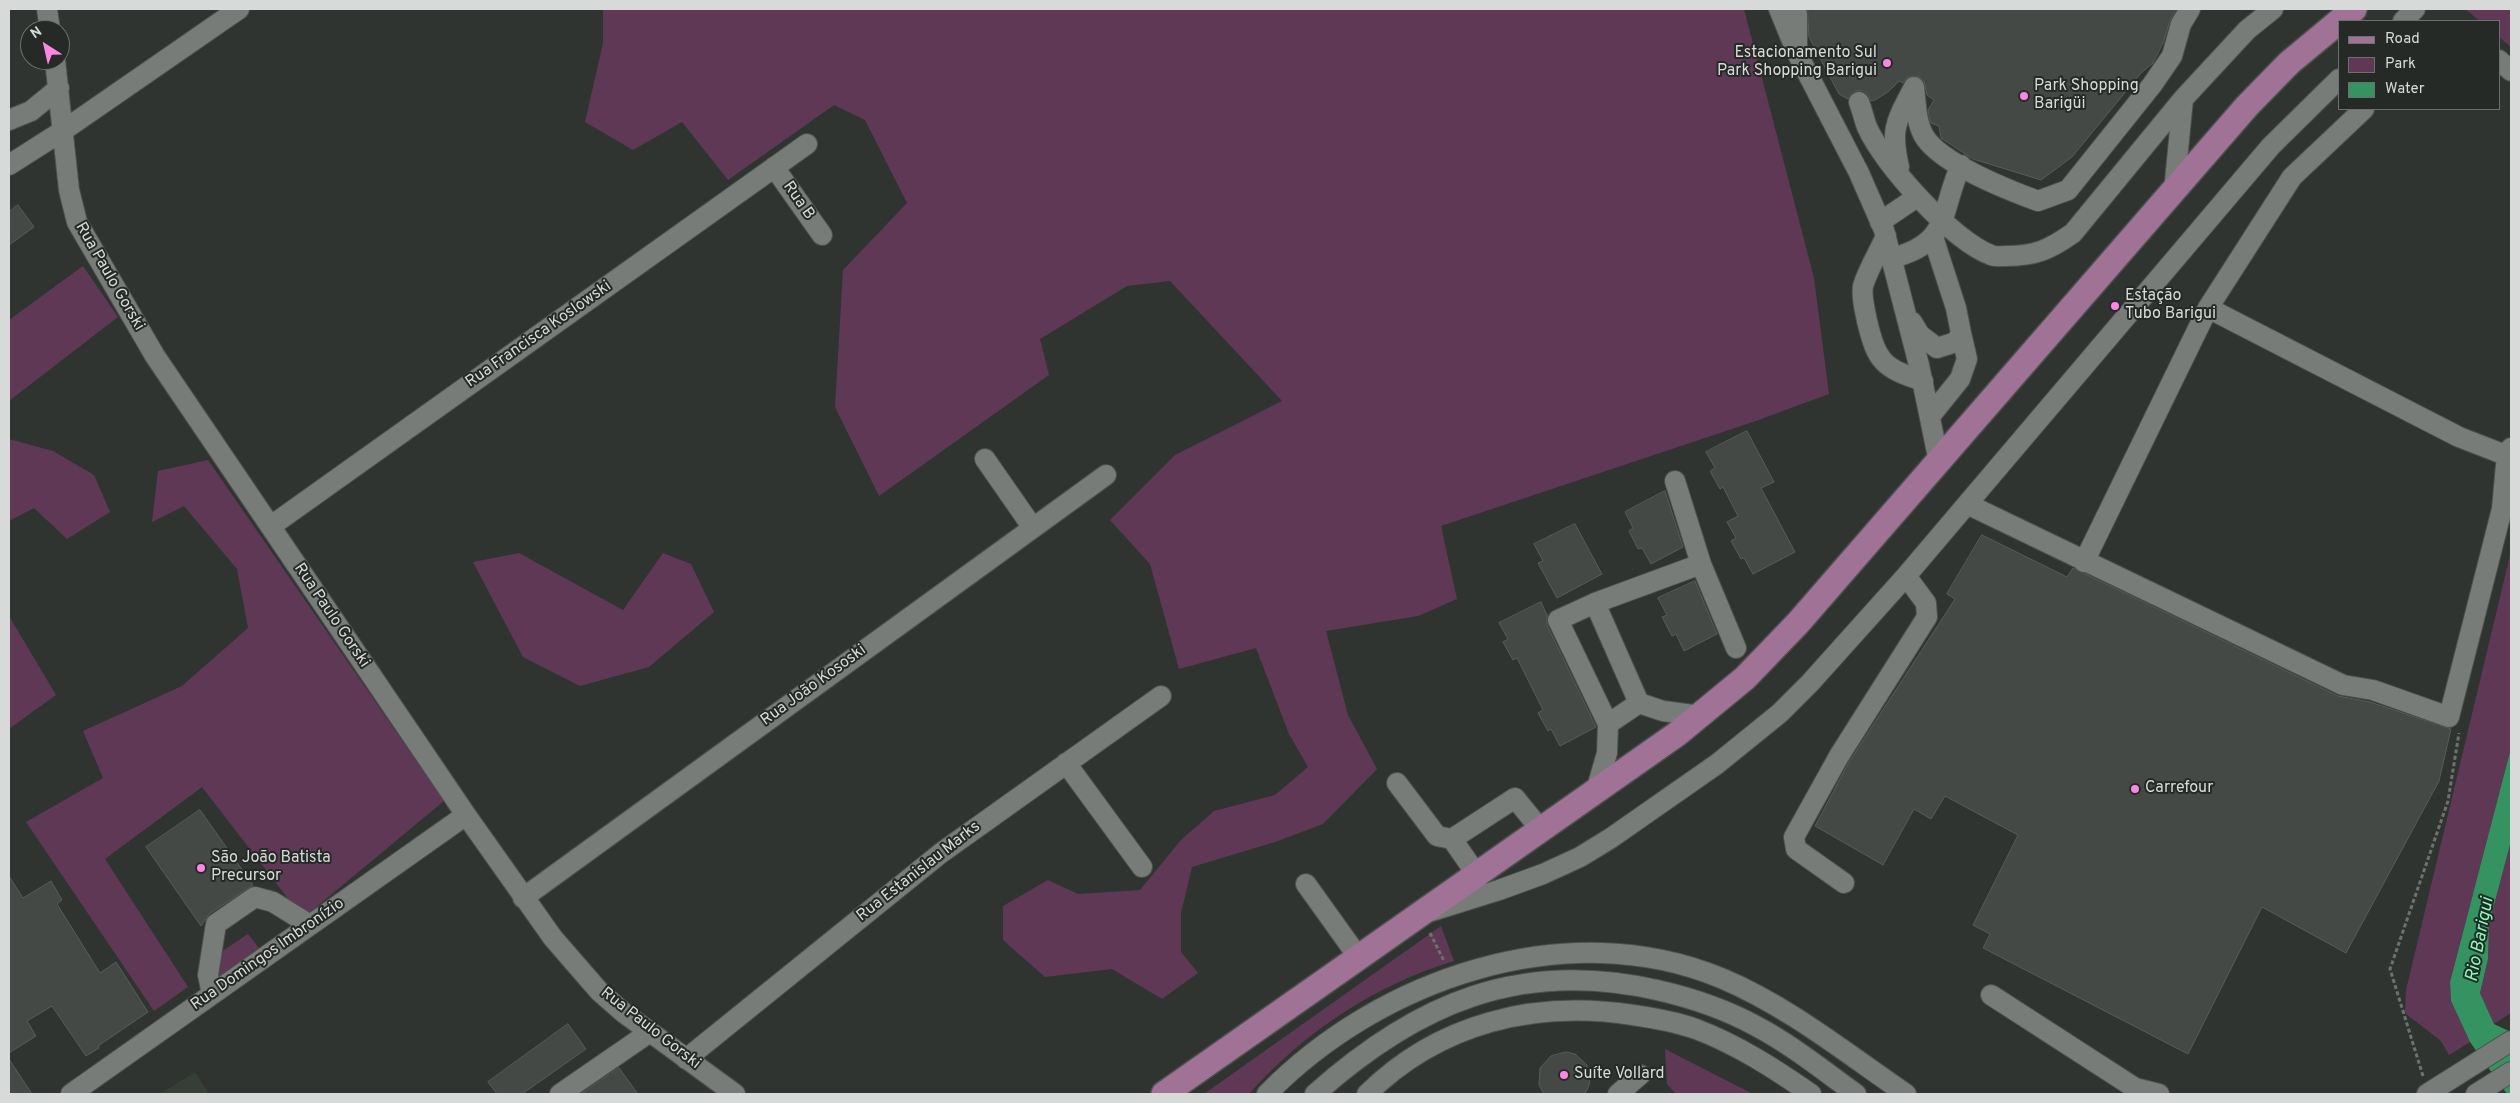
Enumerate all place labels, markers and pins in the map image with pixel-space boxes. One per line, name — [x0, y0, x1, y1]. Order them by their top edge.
place label: Estacionamento Sul Park Shopping Barigui — [1717, 44, 1877, 82]
marker: Estacionamento Sul Park Shopping Barigui — [1881, 57, 1893, 69]
place label: Park Shopping Barigüi — [2034, 77, 2139, 115]
marker: Park Shopping Barigüi — [2018, 90, 2030, 102]
place label: Estação Tubo Barigui — [2125, 287, 2216, 325]
marker: Estação Tubo Barigui — [2109, 300, 2121, 312]
place label: Carrefour — [2145, 779, 2213, 799]
marker: Carrefour — [2129, 783, 2141, 795]
place label: São João Batista Precursor — [211, 849, 331, 887]
marker: São João Batista Precursor — [195, 862, 207, 874]
place label: Suíte Vollard — [1574, 1065, 1665, 1085]
marker: Suíte Vollard — [1558, 1069, 1570, 1081]

